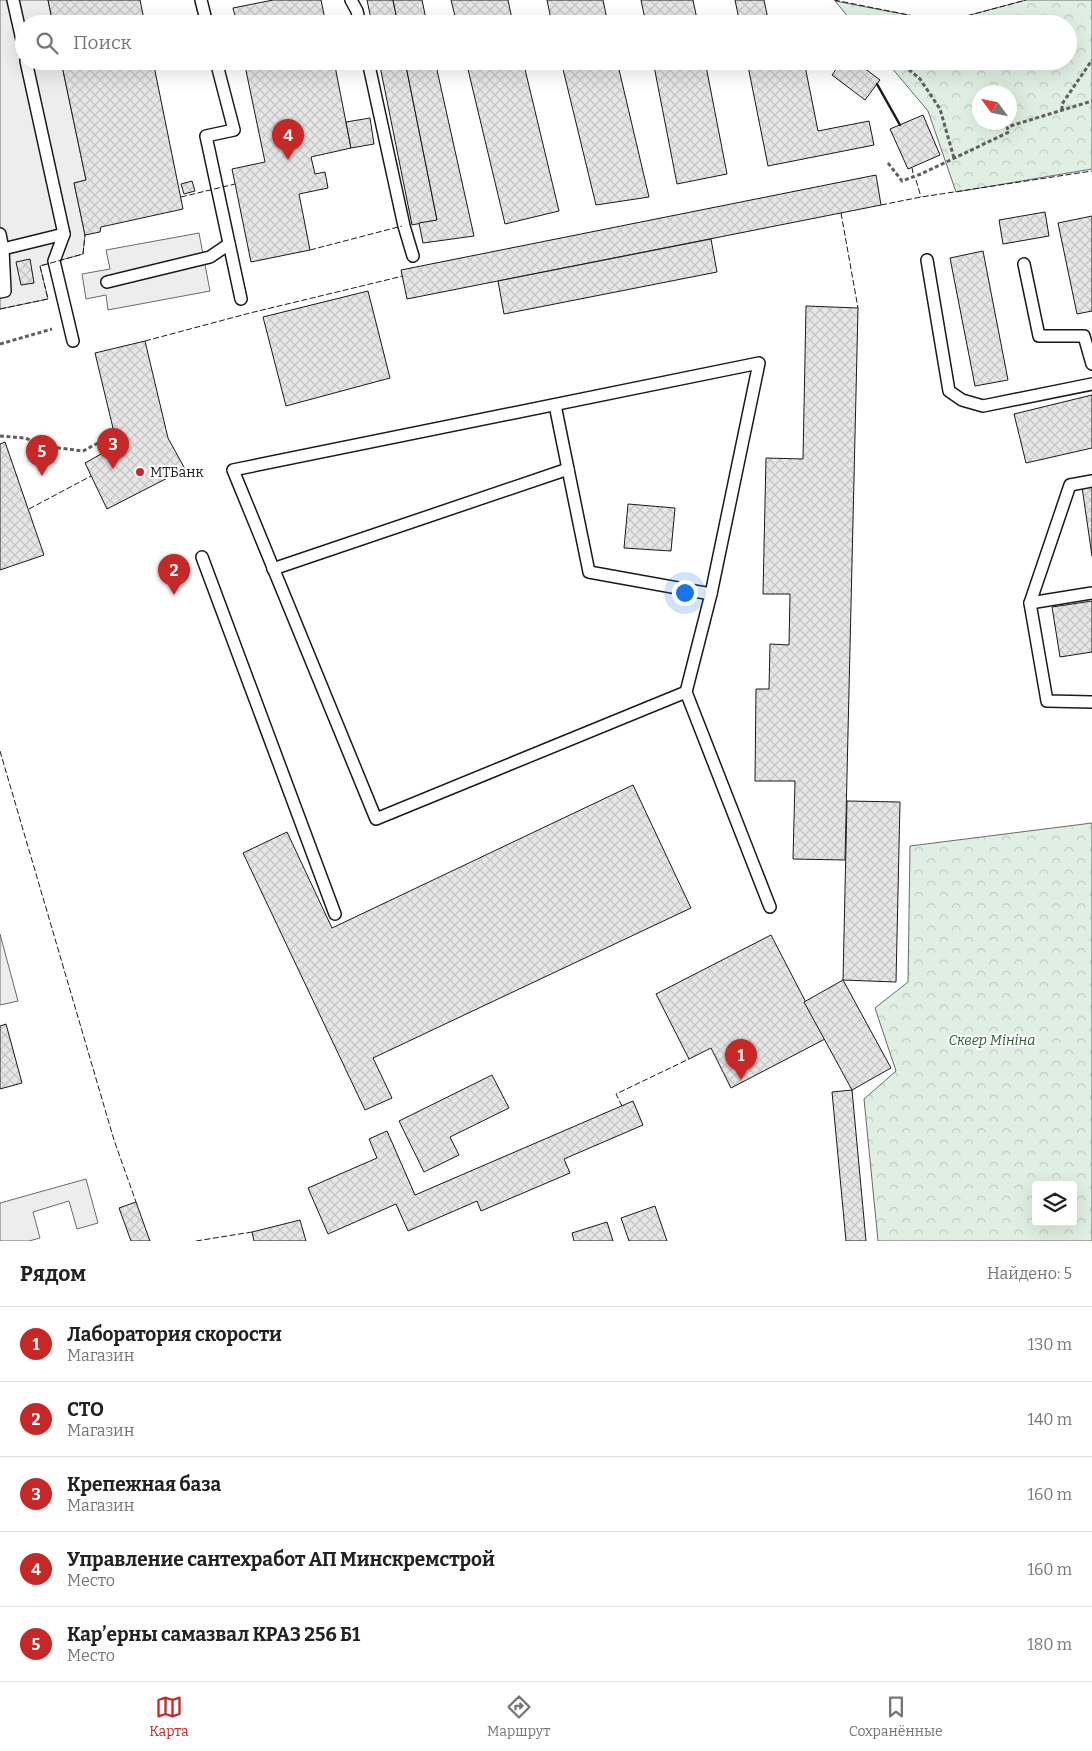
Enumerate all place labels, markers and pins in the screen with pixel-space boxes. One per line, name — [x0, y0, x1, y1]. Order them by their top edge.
pin: 4 — [272, 119, 304, 160]
pin: 3 — [97, 428, 129, 469]
pin: 5 — [26, 435, 58, 476]
place label: МТБанк — [150, 464, 204, 481]
marker: МТБанк — [134, 466, 146, 478]
pin: 2 — [158, 554, 190, 595]
pin: 1 — [725, 1039, 757, 1080]

